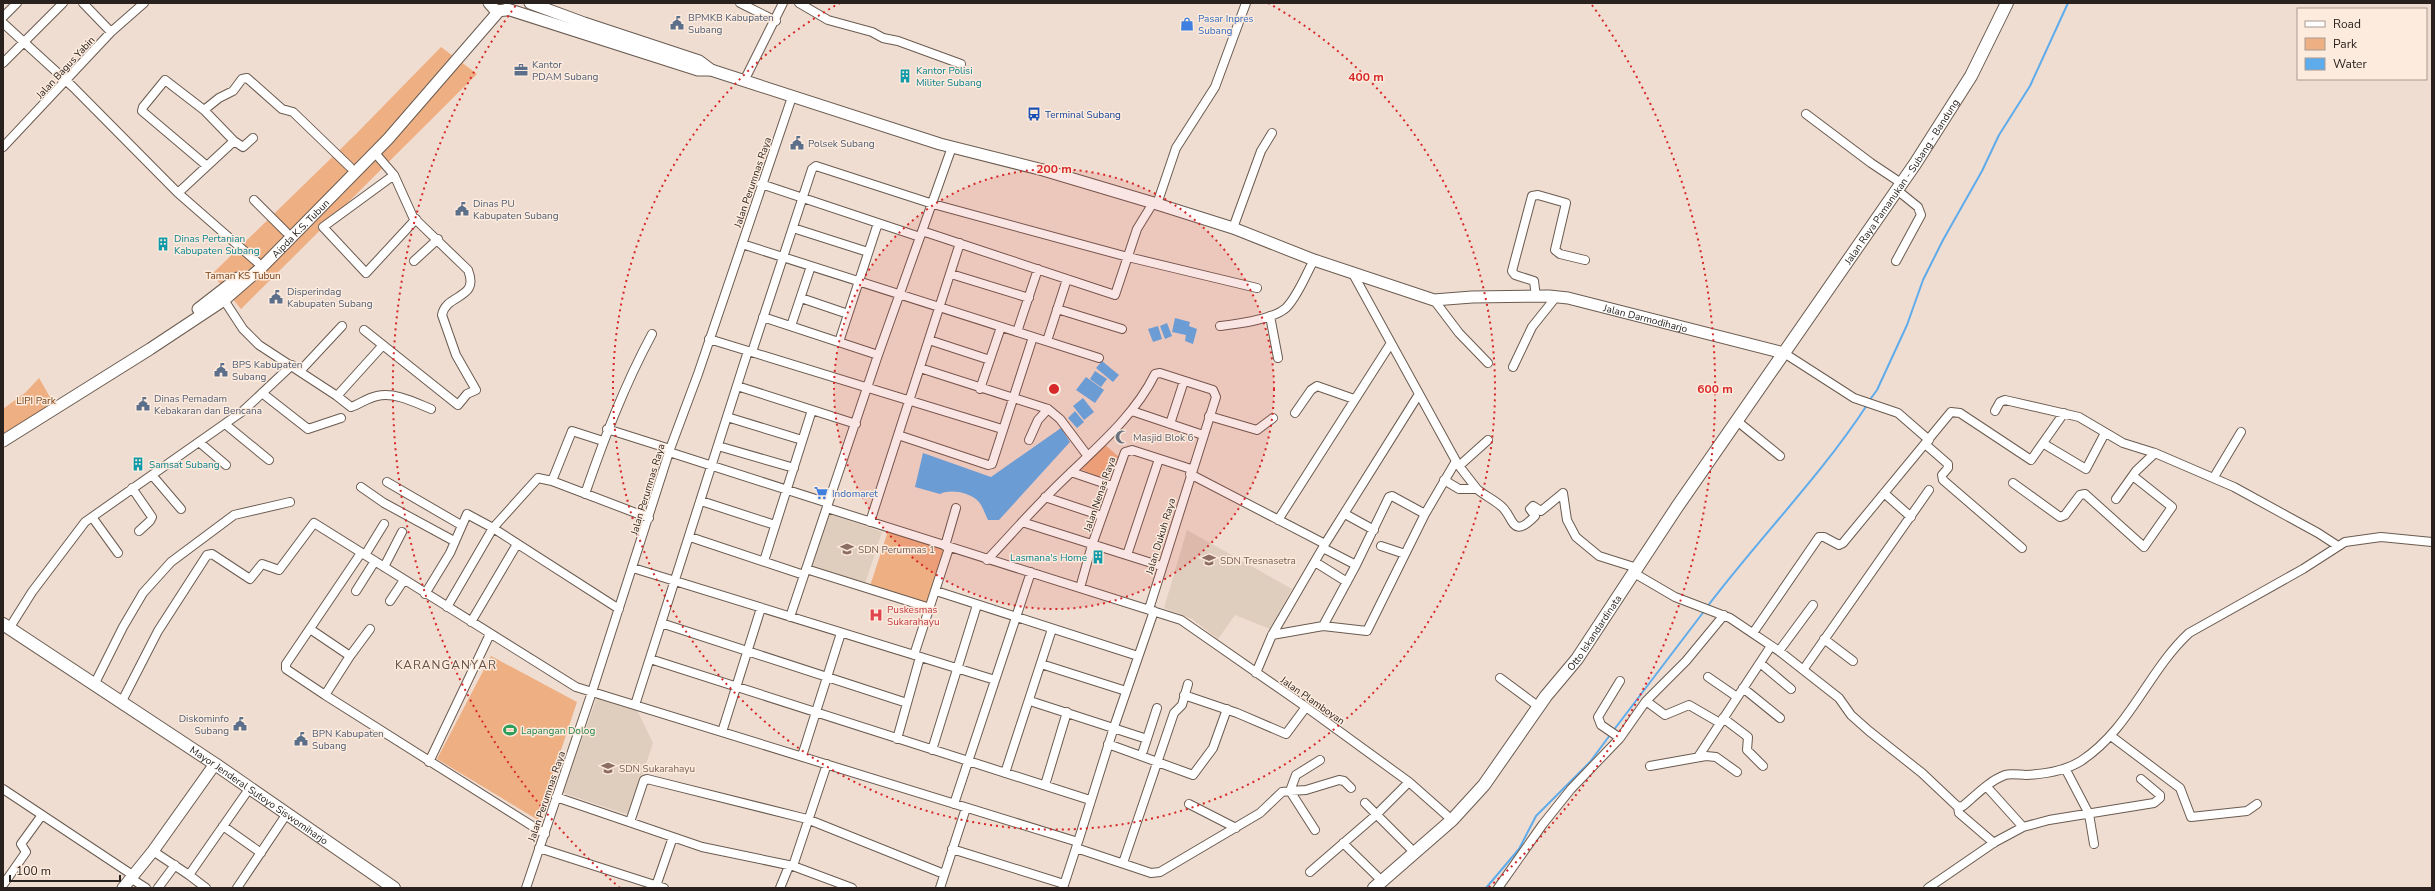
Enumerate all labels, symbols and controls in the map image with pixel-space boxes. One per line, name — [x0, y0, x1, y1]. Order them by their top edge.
legend — [2297, 8, 2427, 80]
place label: BPMKB Kabupaten Subang — [688, 11, 774, 37]
place label: Pasar Inpres Subang — [1198, 12, 1254, 38]
public building icon: BPMKB Kabupaten Subang — [669, 15, 685, 31]
shop icon: Pasar Inpres Subang — [1179, 16, 1195, 32]
text: Road — [2333, 16, 2361, 32]
street label: Jalan Bagus Yabin — [33, 34, 98, 103]
text: Park — [2333, 36, 2358, 52]
text: Water — [2333, 56, 2367, 72]
place label: Kantor PDAM Subang — [532, 58, 599, 84]
office icon: Kantor PDAM Subang — [513, 62, 529, 78]
place label: Kantor Polisi Militer Subang — [916, 64, 982, 90]
building icon: Kantor Polisi Militer Subang — [897, 68, 913, 84]
text: 400 m — [1348, 69, 1384, 85]
street label: Jalan Raya Pamanukan - Subang - Bandung — [1841, 96, 1963, 268]
bus stop icon: Terminal Subang — [1026, 106, 1042, 122]
place label: Terminal Subang — [1045, 108, 1121, 122]
street label: Jalan Perumnas Raya — [731, 135, 775, 230]
public building icon: Polsek Subang — [789, 135, 805, 151]
place label: Polsek Subang — [808, 137, 875, 151]
text: 200 m — [1036, 161, 1072, 177]
street label: Aipda K.S. Tubun — [269, 197, 333, 261]
place label: Dinas PU Kabupaten Subang — [473, 197, 559, 223]
public building icon: Dinas PU Kabupaten Subang — [454, 201, 470, 217]
place label: Dinas Pertanian Kabupaten Subang — [174, 232, 260, 258]
building icon: Dinas Pertanian Kabupaten Subang — [155, 236, 171, 252]
park label: Taman KS Tubun — [205, 269, 281, 283]
place label: Disperindag Kabupaten Subang — [287, 285, 373, 311]
public building icon: Disperindag Kabupaten Subang — [268, 289, 284, 305]
street label: Jalan Darmodiharjo — [1601, 301, 1689, 336]
place label: BPS Kabupaten Subang — [232, 358, 302, 384]
public building icon: BPS Kabupaten Subang — [213, 362, 229, 378]
text: 600 m — [1697, 381, 1733, 397]
centre of rings — [1047, 382, 1061, 396]
place label: Dinas Pemadam Kebakaran dan Bencana — [154, 392, 262, 418]
park label: LIPI Park — [16, 394, 57, 408]
public building icon: Dinas Pemadam Kebakaran dan Bencana — [135, 396, 151, 412]
mosque icon: Masjid Blok 6 — [1114, 429, 1130, 445]
place label: Masjid Blok 6 — [1133, 431, 1194, 445]
street label: Jalan Perumnas Raya — [627, 442, 669, 538]
street label: Jalan Nenas Raya — [1080, 455, 1119, 535]
building icon: Samsat Subang — [130, 456, 146, 472]
place label: Samsat Subang — [149, 458, 220, 472]
supermarket icon: Indomaret — [813, 485, 829, 501]
place label: Indomaret — [832, 487, 878, 501]
street label: Jalan Dukuh Raya — [1142, 496, 1179, 577]
school or university icon: SDN Perumnas 1 — [839, 541, 855, 557]
place label: SDN Perumnas 1 — [858, 543, 935, 557]
building icon: Lasmana's Home — [1090, 549, 1106, 565]
place label: Lasmana's Home — [1010, 551, 1087, 565]
school or university icon: SDN Tresnasetra — [1201, 552, 1217, 568]
place label: SDN Tresnasetra — [1220, 554, 1296, 568]
street label: Otto Iskandardinata — [1564, 592, 1625, 674]
place label: Puskesmas Sukarahayu — [887, 603, 940, 629]
hospital icon: Puskesmas Sukarahayu — [868, 607, 884, 623]
district label: KARANGANYAR — [395, 657, 497, 673]
street label: Jalan Plamboyan — [1277, 673, 1347, 728]
place label: Diskominfo Subang — [179, 712, 229, 738]
public building icon: Diskominfo Subang — [232, 716, 248, 732]
sports icon: Lapangan Dolog — [502, 722, 518, 738]
place label: Lapangan Dolog — [521, 724, 595, 738]
place label: BPN Kabupaten Subang — [312, 727, 384, 753]
public building icon: BPN Kabupaten Subang — [293, 731, 309, 747]
street label: Mayor Jenderal Sutoyo Siswomiharjo — [187, 743, 331, 849]
street label: Jalan Perumnas Raya — [525, 749, 569, 844]
school or university icon: SDN Sukarahayu — [600, 760, 616, 776]
place label: SDN Sukarahayu — [619, 762, 695, 776]
scale bar — [10, 857, 120, 883]
text: 100 m — [16, 863, 51, 879]

